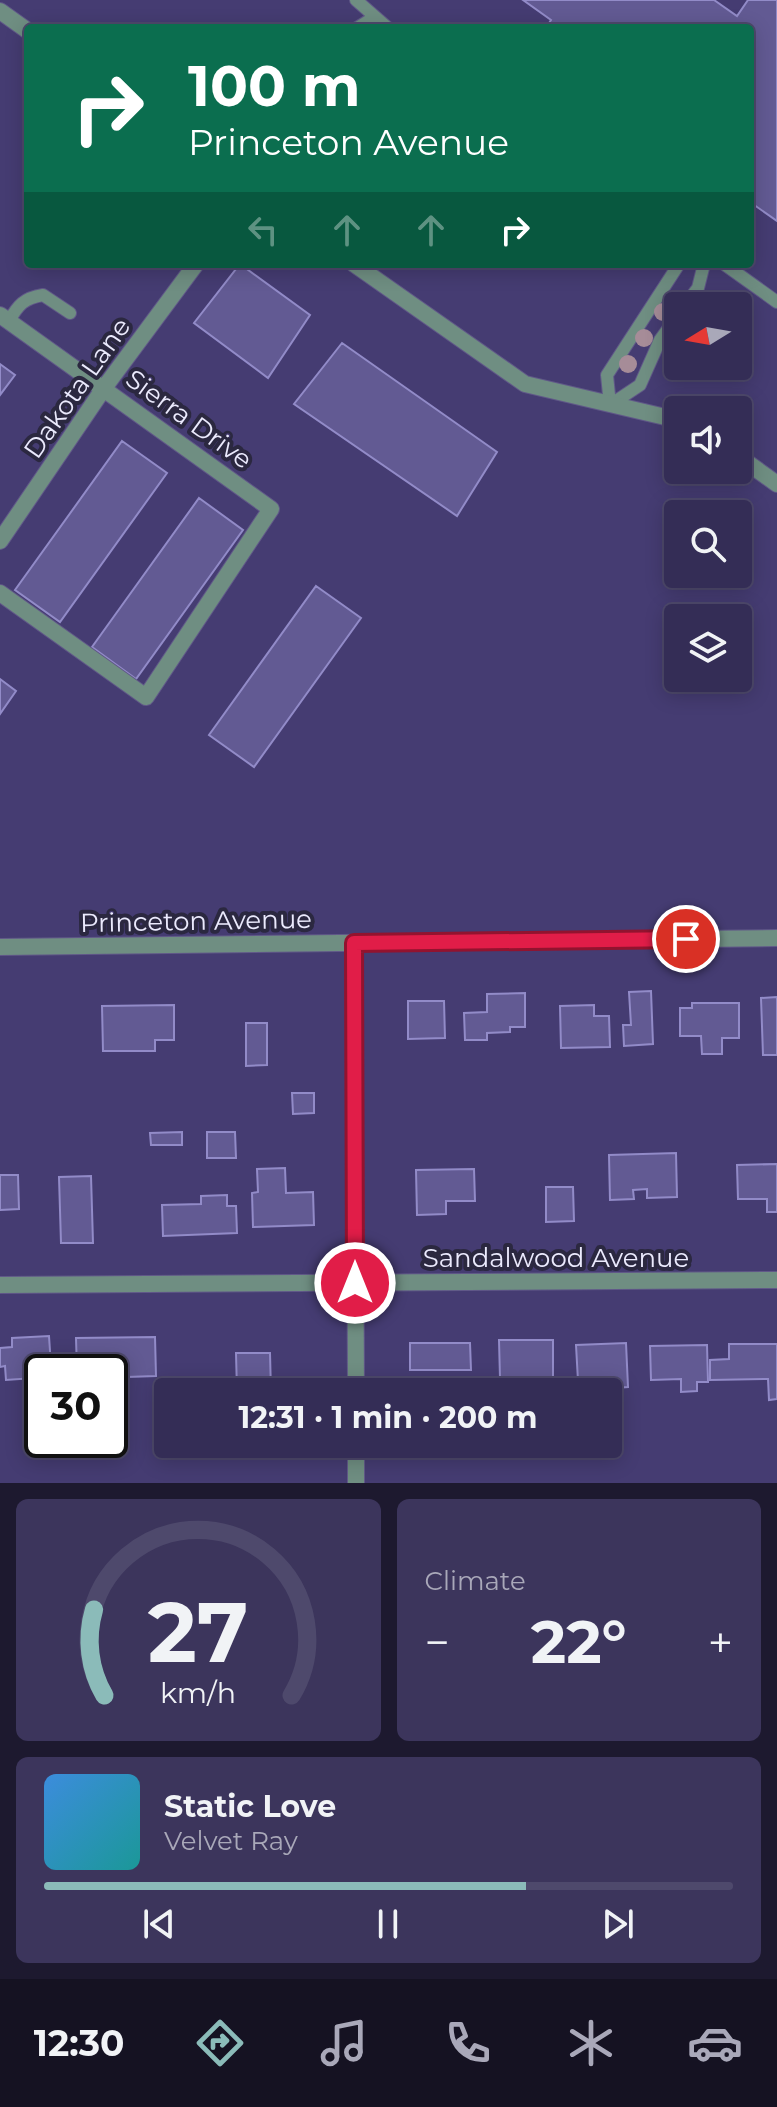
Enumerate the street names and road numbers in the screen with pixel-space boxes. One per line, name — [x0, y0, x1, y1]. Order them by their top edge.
street label: Dakota Lane — [17, 312, 137, 464]
street label: Sierra Drive — [120, 362, 258, 476]
street label: Princeton Avenue — [80, 903, 312, 939]
street label: Sandalwood Avenue — [423, 1242, 689, 1274]

